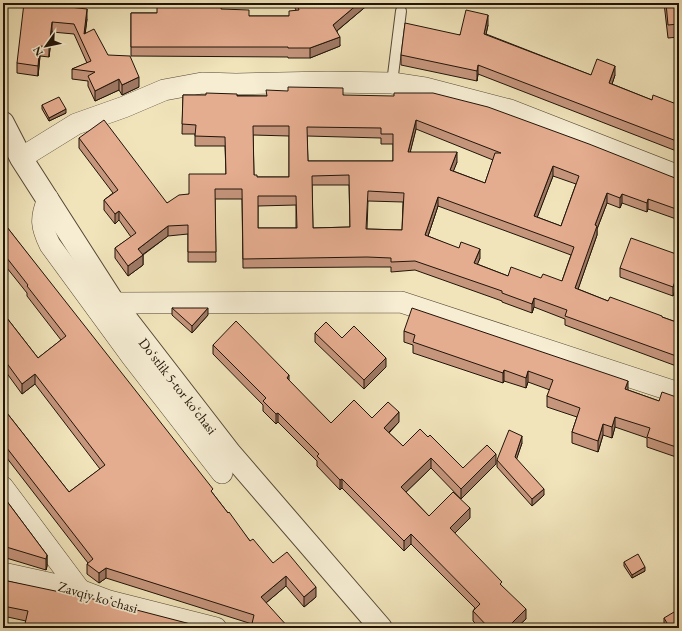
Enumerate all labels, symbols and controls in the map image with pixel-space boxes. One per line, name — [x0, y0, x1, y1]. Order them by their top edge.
north arrow — [26, 26, 66, 66]
text: N — [29, 44, 46, 59]
street label: Doʻstlik 5-tor koʻchasi — [135, 334, 222, 438]
street label: Zavqiy koʻchasi — [56, 577, 140, 617]

